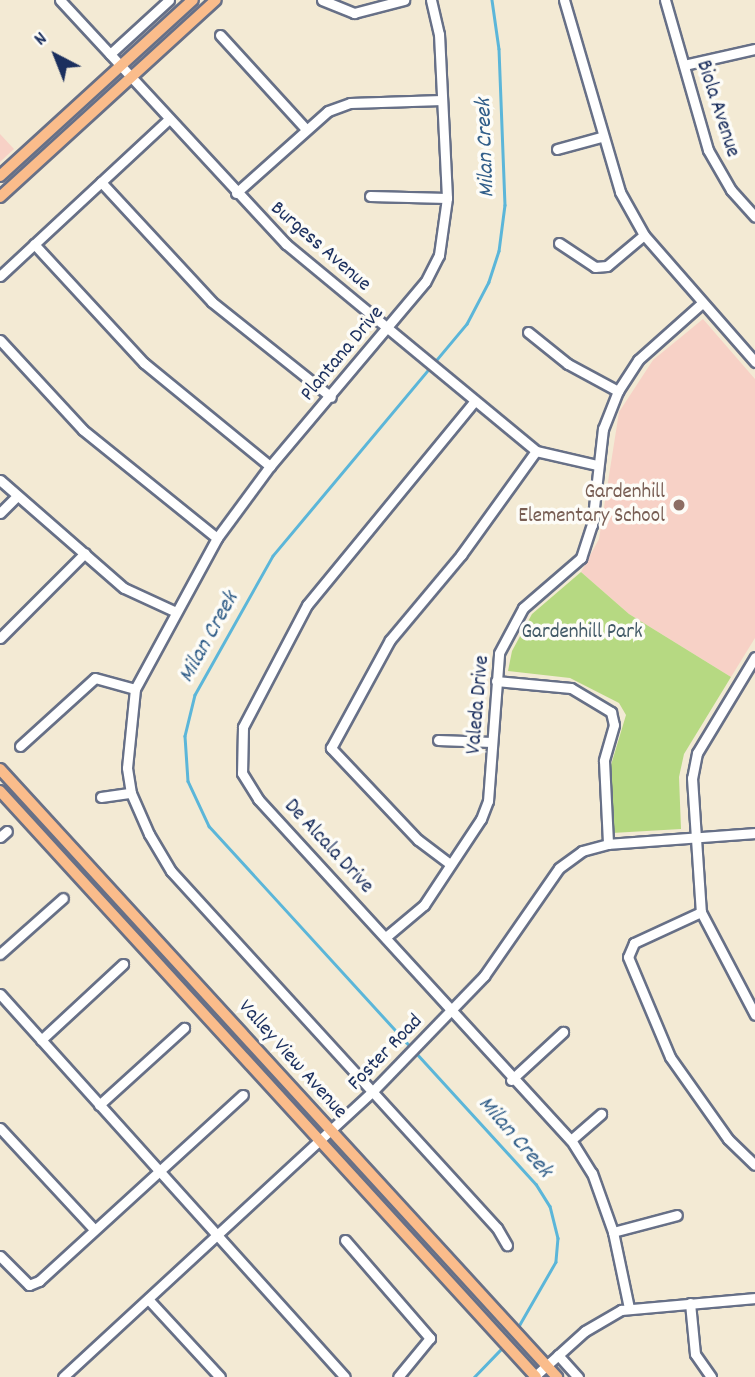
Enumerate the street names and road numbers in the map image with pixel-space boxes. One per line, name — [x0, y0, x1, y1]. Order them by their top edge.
street label: Biola Avenue — [690, 57, 744, 161]
street label: Burgess Avenue — [264, 196, 376, 298]
street label: Plantana Drive — [296, 301, 390, 407]
street label: Valeda Drive — [462, 655, 496, 755]
street label: De Alcala Drive — [278, 795, 378, 899]
street label: Valley View Avenue — [232, 995, 352, 1125]
street label: Foster Road — [343, 1010, 429, 1096]

